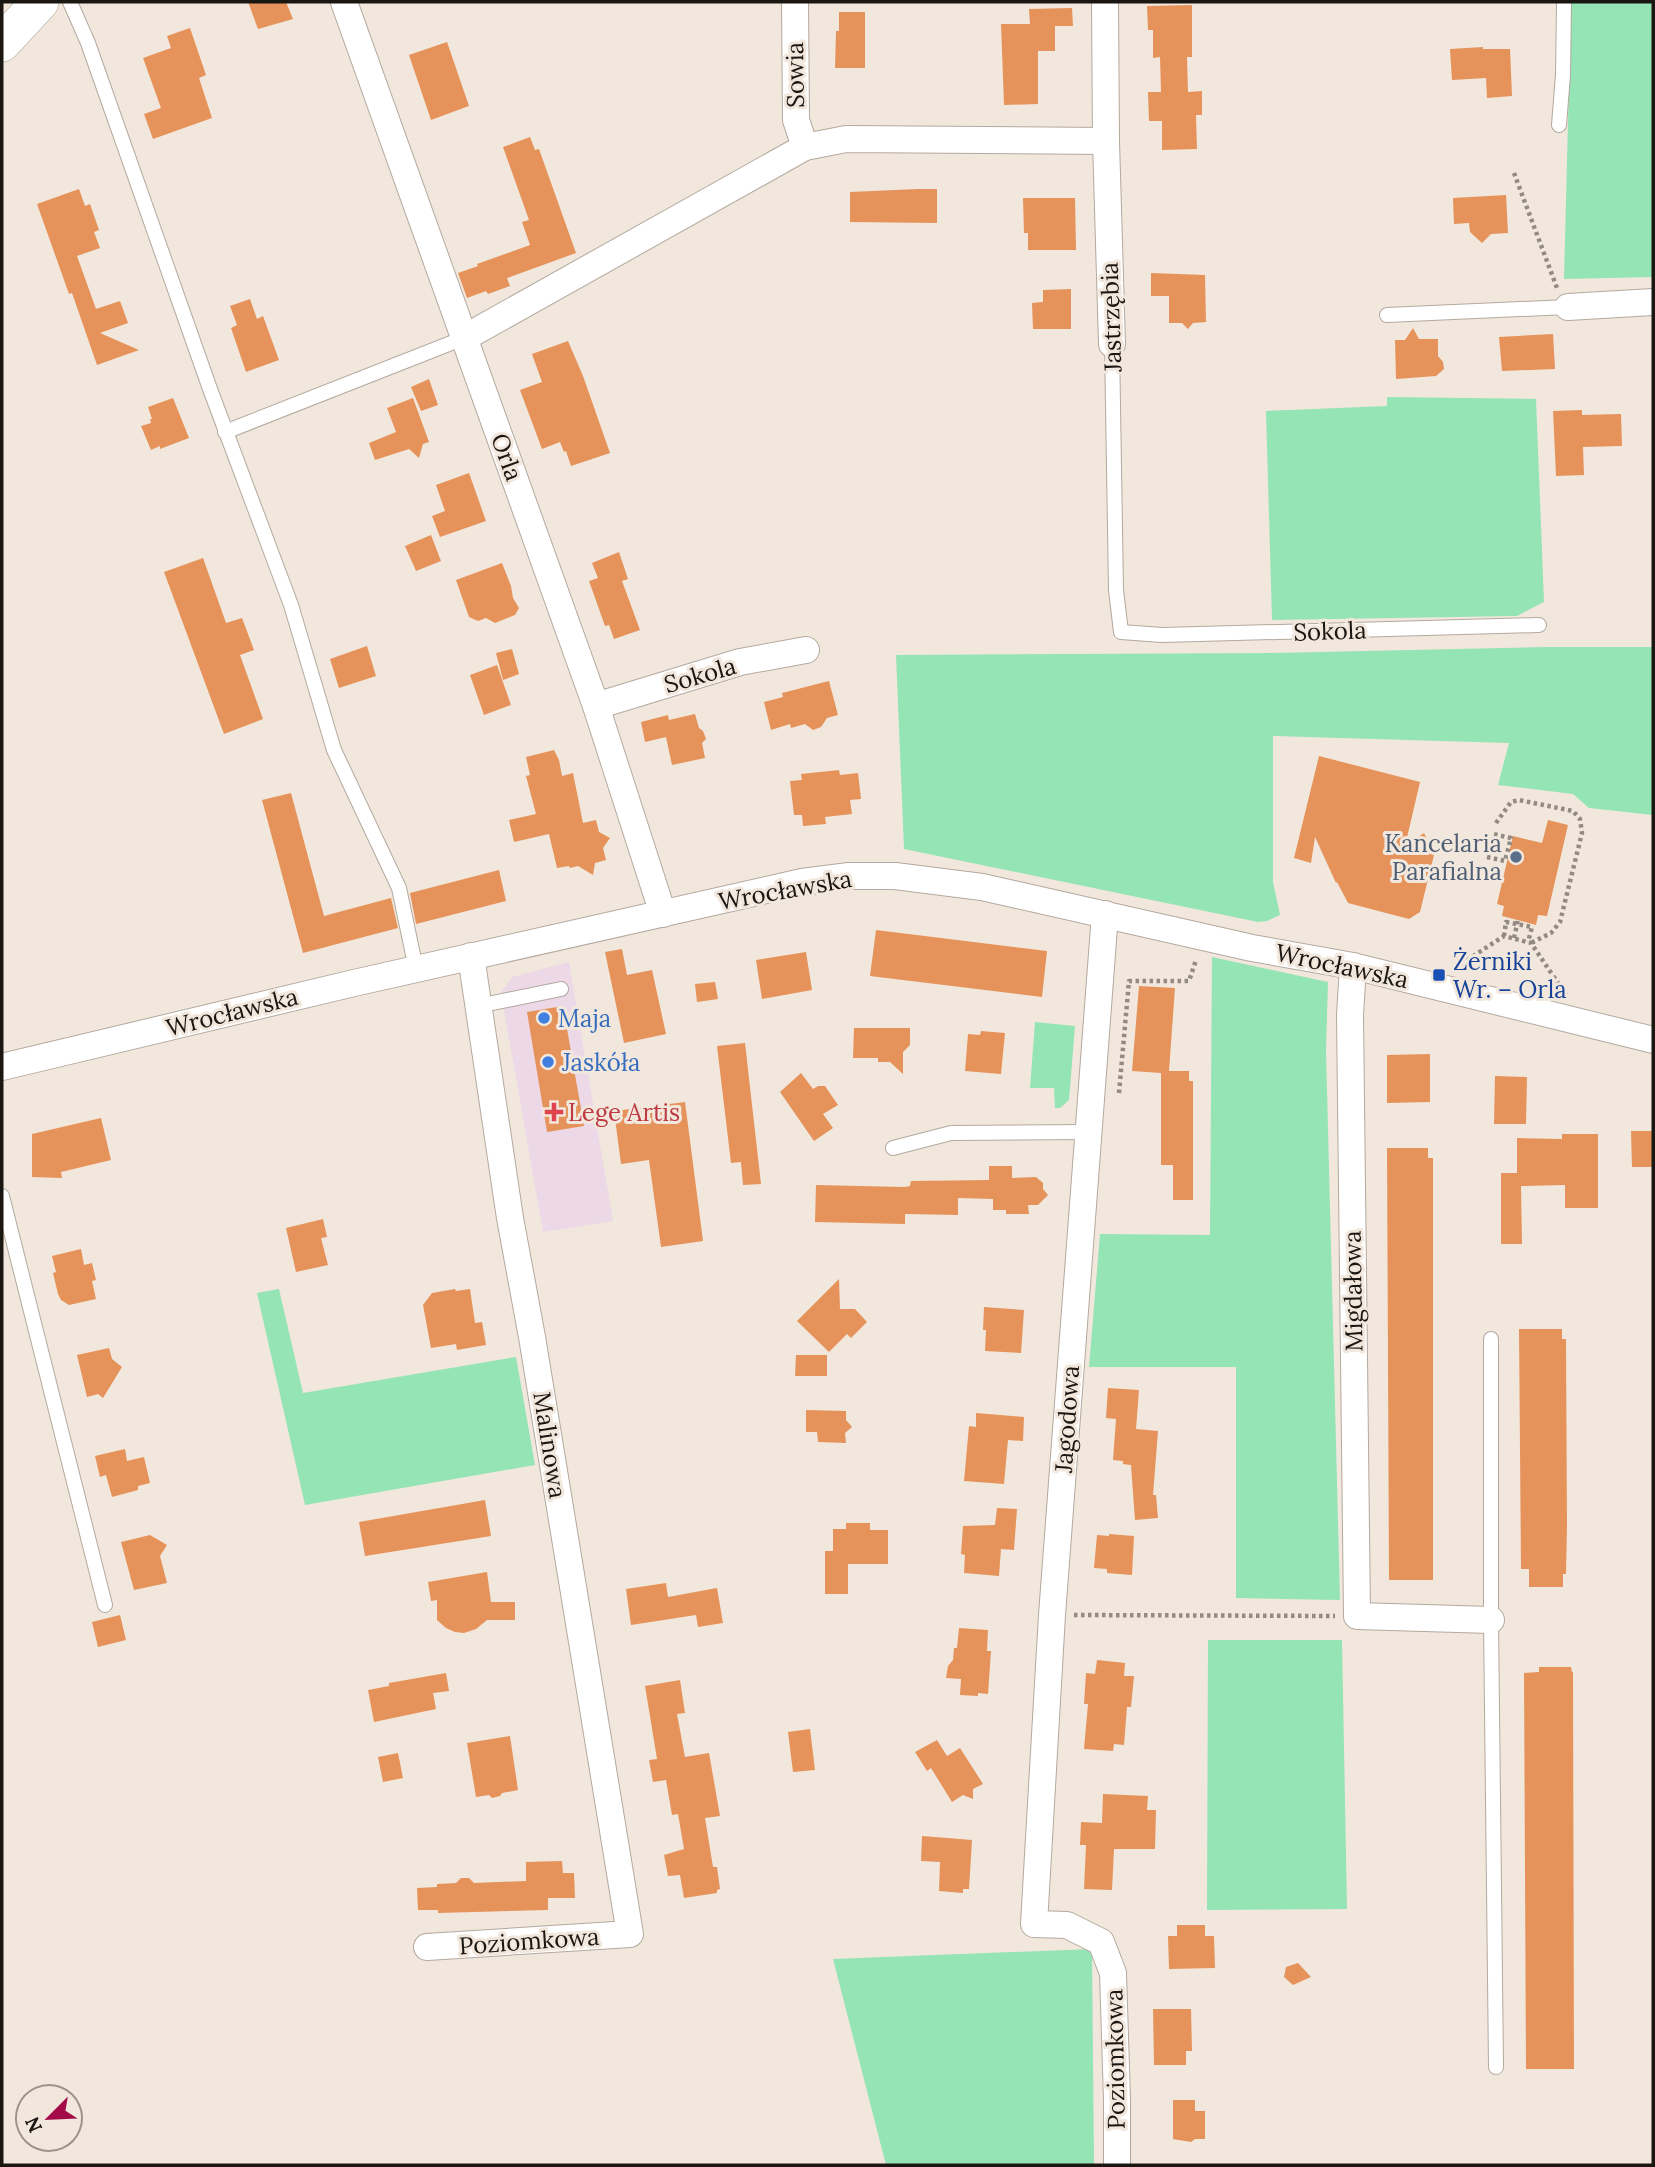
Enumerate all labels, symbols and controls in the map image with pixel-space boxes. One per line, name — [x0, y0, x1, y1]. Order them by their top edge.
street label: Sowia — [779, 42, 811, 108]
street label: Jastrzębia — [1094, 262, 1128, 373]
street label: Orla — [484, 429, 530, 485]
street label: Sokola — [1293, 614, 1367, 648]
street label: Sokola — [660, 650, 740, 700]
place label: Kancelaria Parafialna — [1385, 828, 1502, 887]
marker: Kancelaria Parafialna — [1508, 849, 1524, 865]
street label: Wrocławska — [716, 863, 854, 917]
street label: Wrocławska — [1273, 937, 1411, 995]
place label: Żerniki Wr. – Orla — [1453, 946, 1567, 1005]
marker: Żerniki Wr. – Orla — [1431, 967, 1447, 983]
street label: Wrocławska — [163, 981, 301, 1043]
place label: Maja — [558, 1003, 611, 1034]
marker: Maja — [536, 1010, 552, 1026]
place label: Jaskóła — [561, 1047, 640, 1078]
marker: Jaskóła — [540, 1054, 556, 1070]
place label: Lege Artis — [568, 1097, 680, 1128]
marker: Lege Artis — [546, 1104, 562, 1120]
street label: Migdałowa — [1336, 1230, 1370, 1352]
street label: Jagodowa — [1048, 1364, 1086, 1475]
street label: Malinowa — [526, 1390, 574, 1500]
street label: Poziomkowa — [458, 1921, 600, 1961]
street label: Poziomkowa — [1098, 1988, 1132, 2130]
north arrow — [14, 2083, 84, 2153]
text: N — [19, 2113, 47, 2137]

